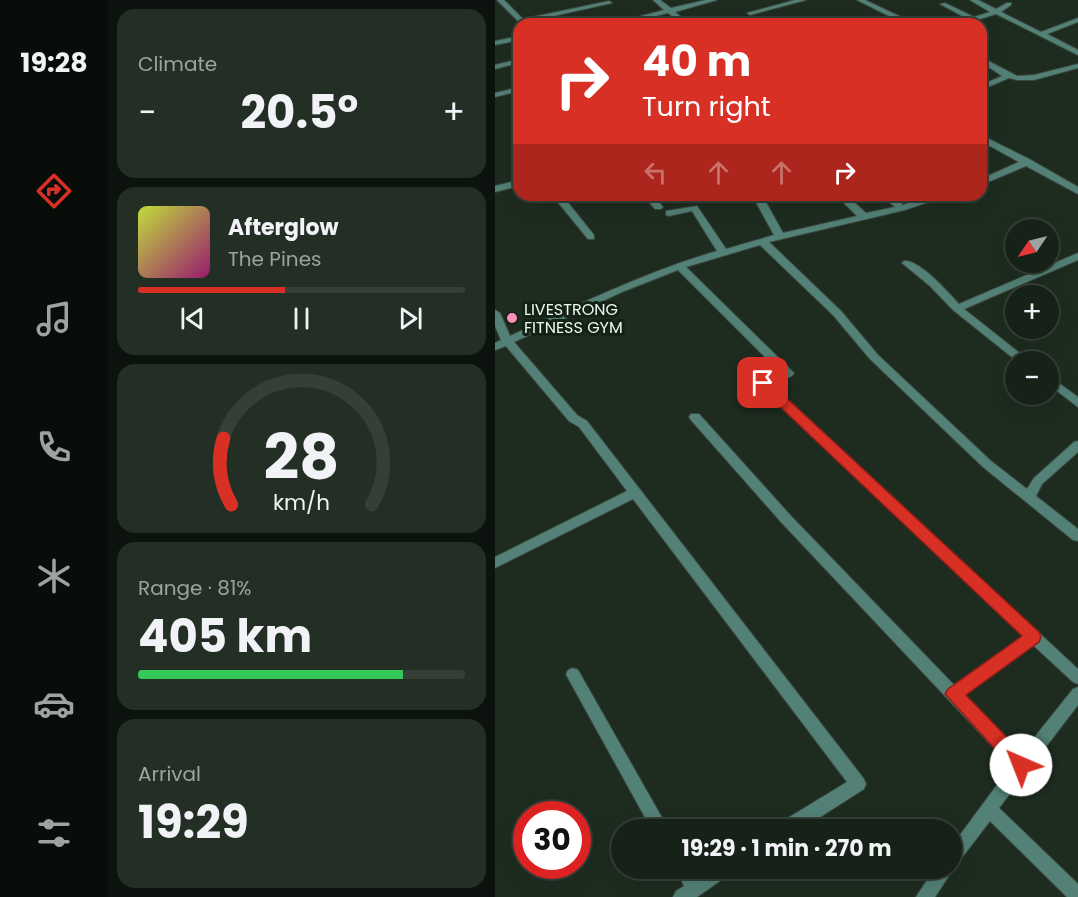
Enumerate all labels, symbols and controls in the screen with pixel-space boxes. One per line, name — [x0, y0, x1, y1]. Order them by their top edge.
text: 40 m — [642, 32, 751, 91]
icon: right — [543, 42, 621, 120]
text: 19:28 — [20, 44, 88, 81]
text: Climate — [138, 50, 217, 78]
text: 20.5° — [240, 81, 358, 144]
text: Turn right — [642, 88, 771, 125]
text: − — [138, 89, 156, 136]
text: + — [442, 89, 465, 136]
icon: left — [639, 156, 672, 189]
icon: ahead — [702, 156, 735, 189]
icon: ahead — [765, 156, 798, 189]
icon: right — [828, 156, 861, 189]
icon: directions — [33, 170, 75, 212]
text: Afterglow — [228, 212, 339, 243]
north arrow — [1005, 219, 1059, 273]
map controls — [1005, 219, 1059, 405]
text: The Pines — [228, 245, 322, 273]
button: + — [1005, 285, 1059, 339]
icon: music — [33, 298, 75, 340]
place label: LIVESTRONG FITNESS GYM — [524, 298, 623, 339]
icon: previous — [176, 302, 209, 335]
icon: pause — [285, 302, 318, 335]
icon: next — [394, 302, 427, 335]
marker: LIVESTRONG FITNESS GYM — [505, 311, 519, 325]
button: − — [1005, 351, 1059, 405]
pin — [737, 357, 788, 408]
icon: arrive — [746, 366, 779, 399]
text: 28 — [263, 414, 340, 502]
icon: phone — [33, 426, 75, 468]
text: km/h — [273, 488, 330, 519]
icon: climate — [33, 555, 75, 597]
text: Range · 81% — [138, 574, 252, 602]
text: 405 km — [138, 605, 312, 668]
icon: car — [33, 683, 75, 725]
position arrow — [989, 733, 1053, 797]
text: Arrival — [138, 760, 201, 788]
text: 19:29 — [138, 791, 249, 854]
speed limit sign: 30 — [513, 801, 591, 879]
icon: filters — [33, 812, 75, 854]
text: 19:29 · 1 min · 270 m — [681, 833, 892, 864]

